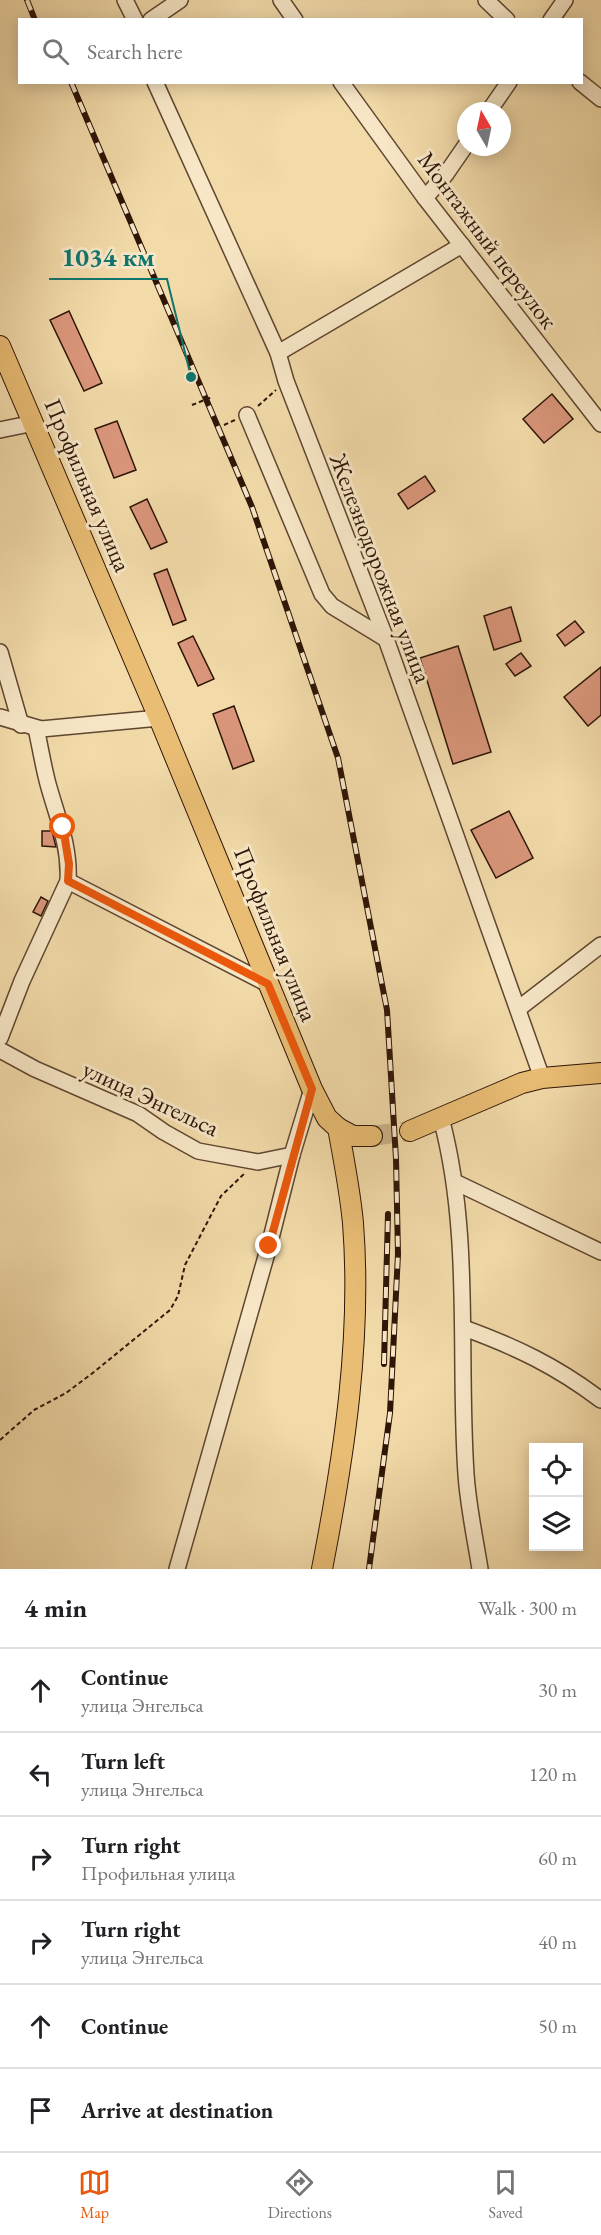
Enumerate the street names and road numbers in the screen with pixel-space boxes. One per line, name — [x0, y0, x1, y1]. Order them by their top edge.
street label: Монтажный переулок — [411, 145, 565, 335]
street label: Профильная улица — [38, 394, 139, 577]
street label: Железнодорожная улица — [323, 448, 439, 688]
street label: Профильная улица — [227, 842, 325, 1026]
street label: улица Энгельса — [78, 1053, 225, 1143]

